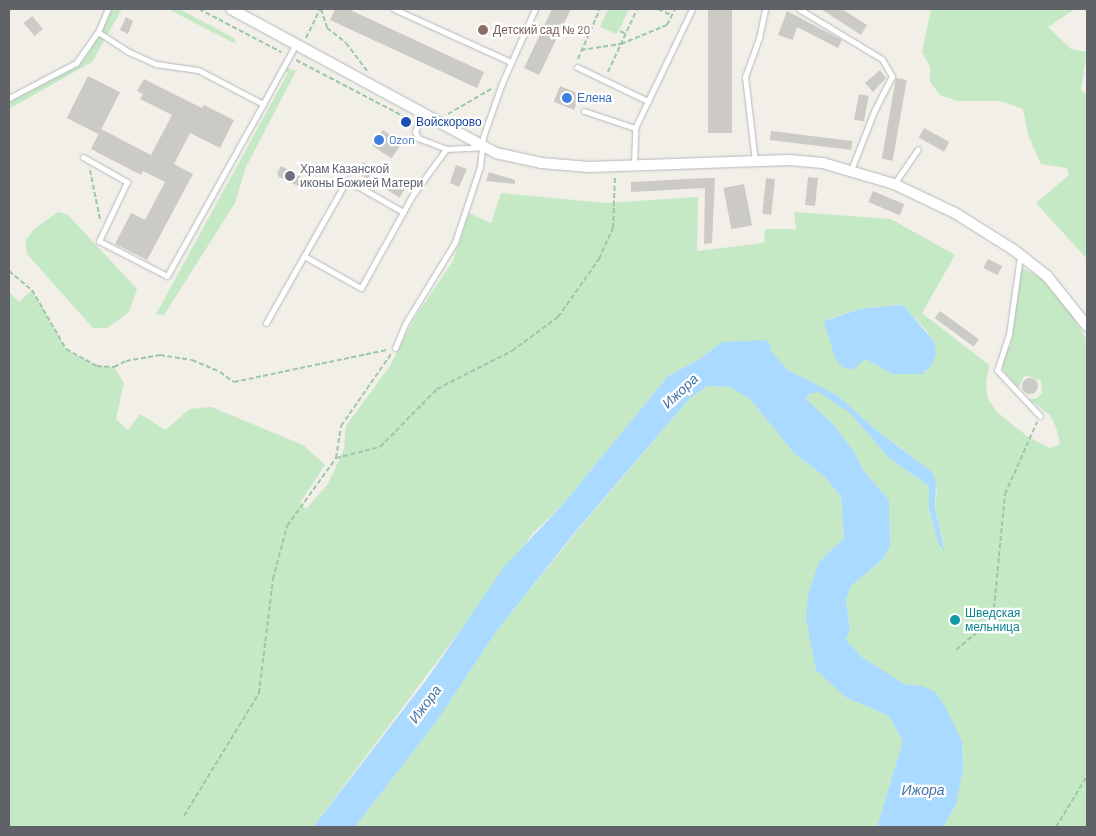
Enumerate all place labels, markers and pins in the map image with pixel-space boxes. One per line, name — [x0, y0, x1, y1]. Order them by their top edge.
place label: Детский сад № 20 — [493, 23, 590, 37]
marker: Детский сад № 20 — [477, 24, 489, 36]
place label: Елена — [577, 91, 612, 105]
marker: Елена — [561, 92, 573, 104]
place label: Войскорово — [416, 115, 482, 129]
marker: Войскорово — [400, 116, 412, 128]
place label: Ozon — [389, 133, 415, 147]
marker: Ozon — [373, 134, 385, 146]
place label: Храм Казанской иконы Божией Матери — [300, 162, 423, 190]
marker: Храм Казанской иконы Божией Матери — [284, 170, 296, 182]
place label: Шведская мельница — [965, 606, 1020, 634]
marker: Шведская мельница — [949, 614, 961, 626]

